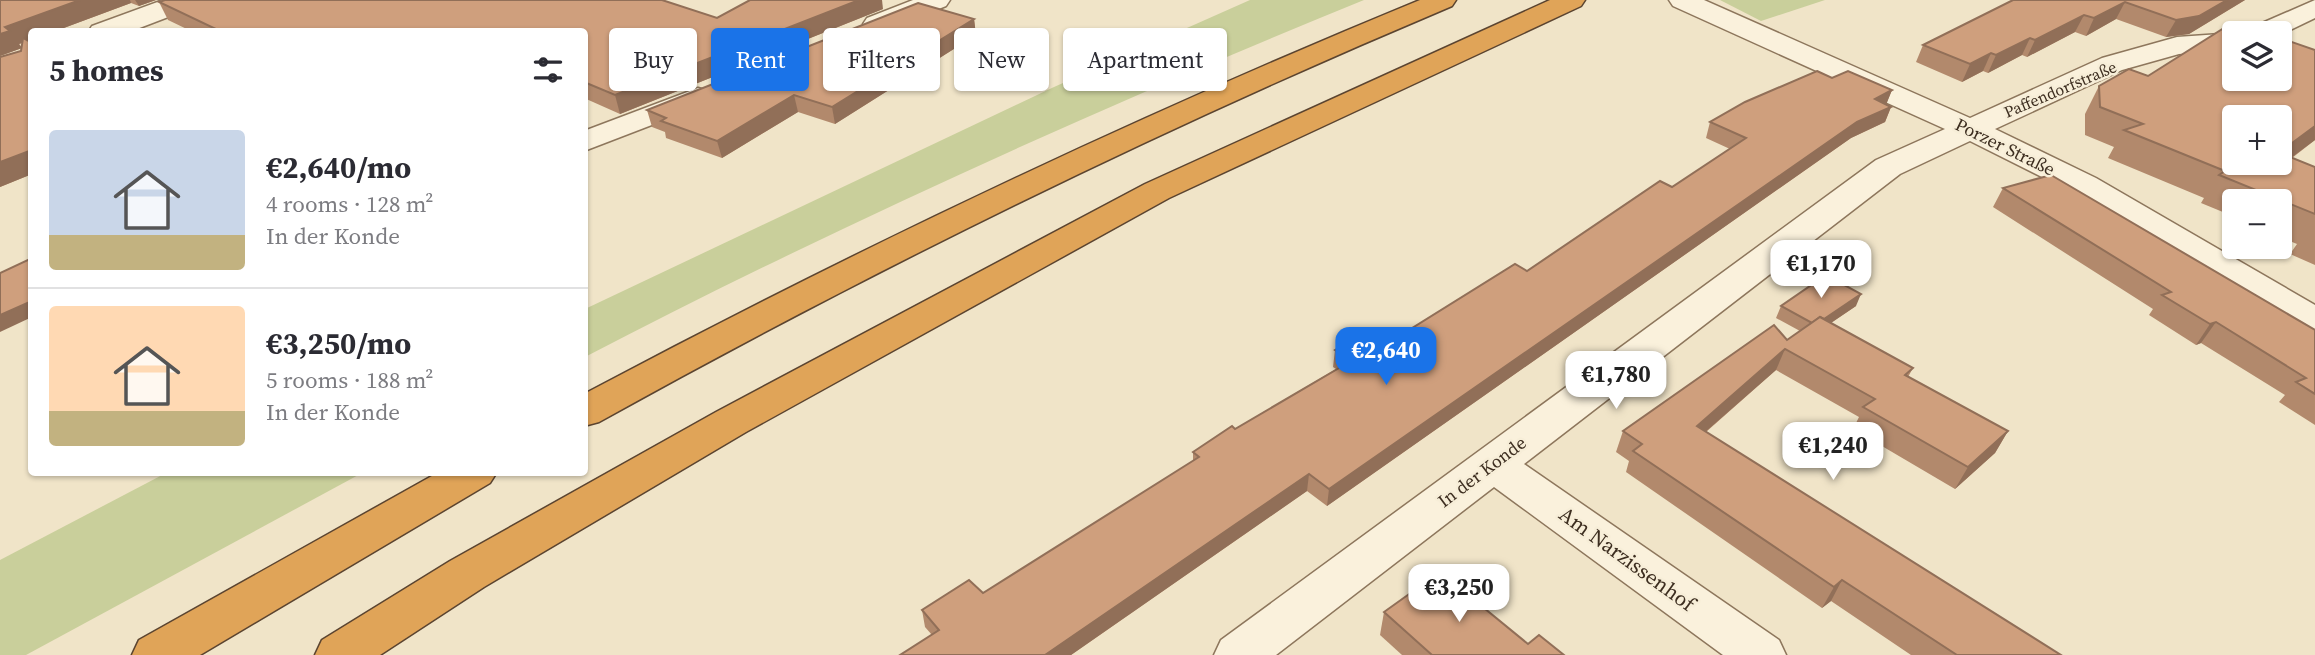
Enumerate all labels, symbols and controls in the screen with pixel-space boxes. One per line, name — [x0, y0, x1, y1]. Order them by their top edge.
map controls — [2222, 21, 2292, 259]
button: layers — [2222, 21, 2292, 91]
chip: Buy — [609, 28, 697, 91]
chip: Rent — [711, 28, 809, 91]
chip: Filters — [823, 28, 940, 91]
chip: New — [954, 28, 1049, 91]
chip: Apartment — [1063, 28, 1227, 91]
text: 5 homes — [49, 50, 164, 91]
icon: filters — [529, 51, 567, 89]
street label: Paffendorfstraße — [2000, 55, 2120, 123]
button: + — [2222, 105, 2292, 175]
street label: Porzer Straße — [1951, 112, 2059, 182]
text: €2,640/mo — [266, 147, 411, 188]
icon: home — [105, 158, 189, 242]
text: 4 rooms · 128 m² — [266, 188, 433, 220]
button: − — [2222, 189, 2292, 259]
text: In der Konde — [266, 220, 400, 252]
pin: €1,170 — [1764, 240, 1878, 300]
text: €1,170 — [1786, 247, 1856, 279]
text: €3,250/mo — [266, 323, 411, 364]
pin: €2,640 — [1329, 328, 1443, 387]
icon: home — [105, 334, 189, 418]
text: €2,640 — [1351, 334, 1421, 366]
pin: €1,780 — [1559, 352, 1673, 411]
text: €1,780 — [1581, 358, 1651, 390]
text: 5 rooms · 188 m² — [266, 364, 433, 396]
text: In der Konde — [266, 396, 400, 428]
pin: €1,240 — [1776, 422, 1890, 482]
text: €1,240 — [1798, 429, 1868, 461]
street label: In der Konde — [1432, 430, 1531, 513]
street label: Am Narzissenhof — [1553, 499, 1702, 619]
pin: €3,250 — [1402, 564, 1516, 624]
text: €3,250 — [1424, 571, 1494, 603]

